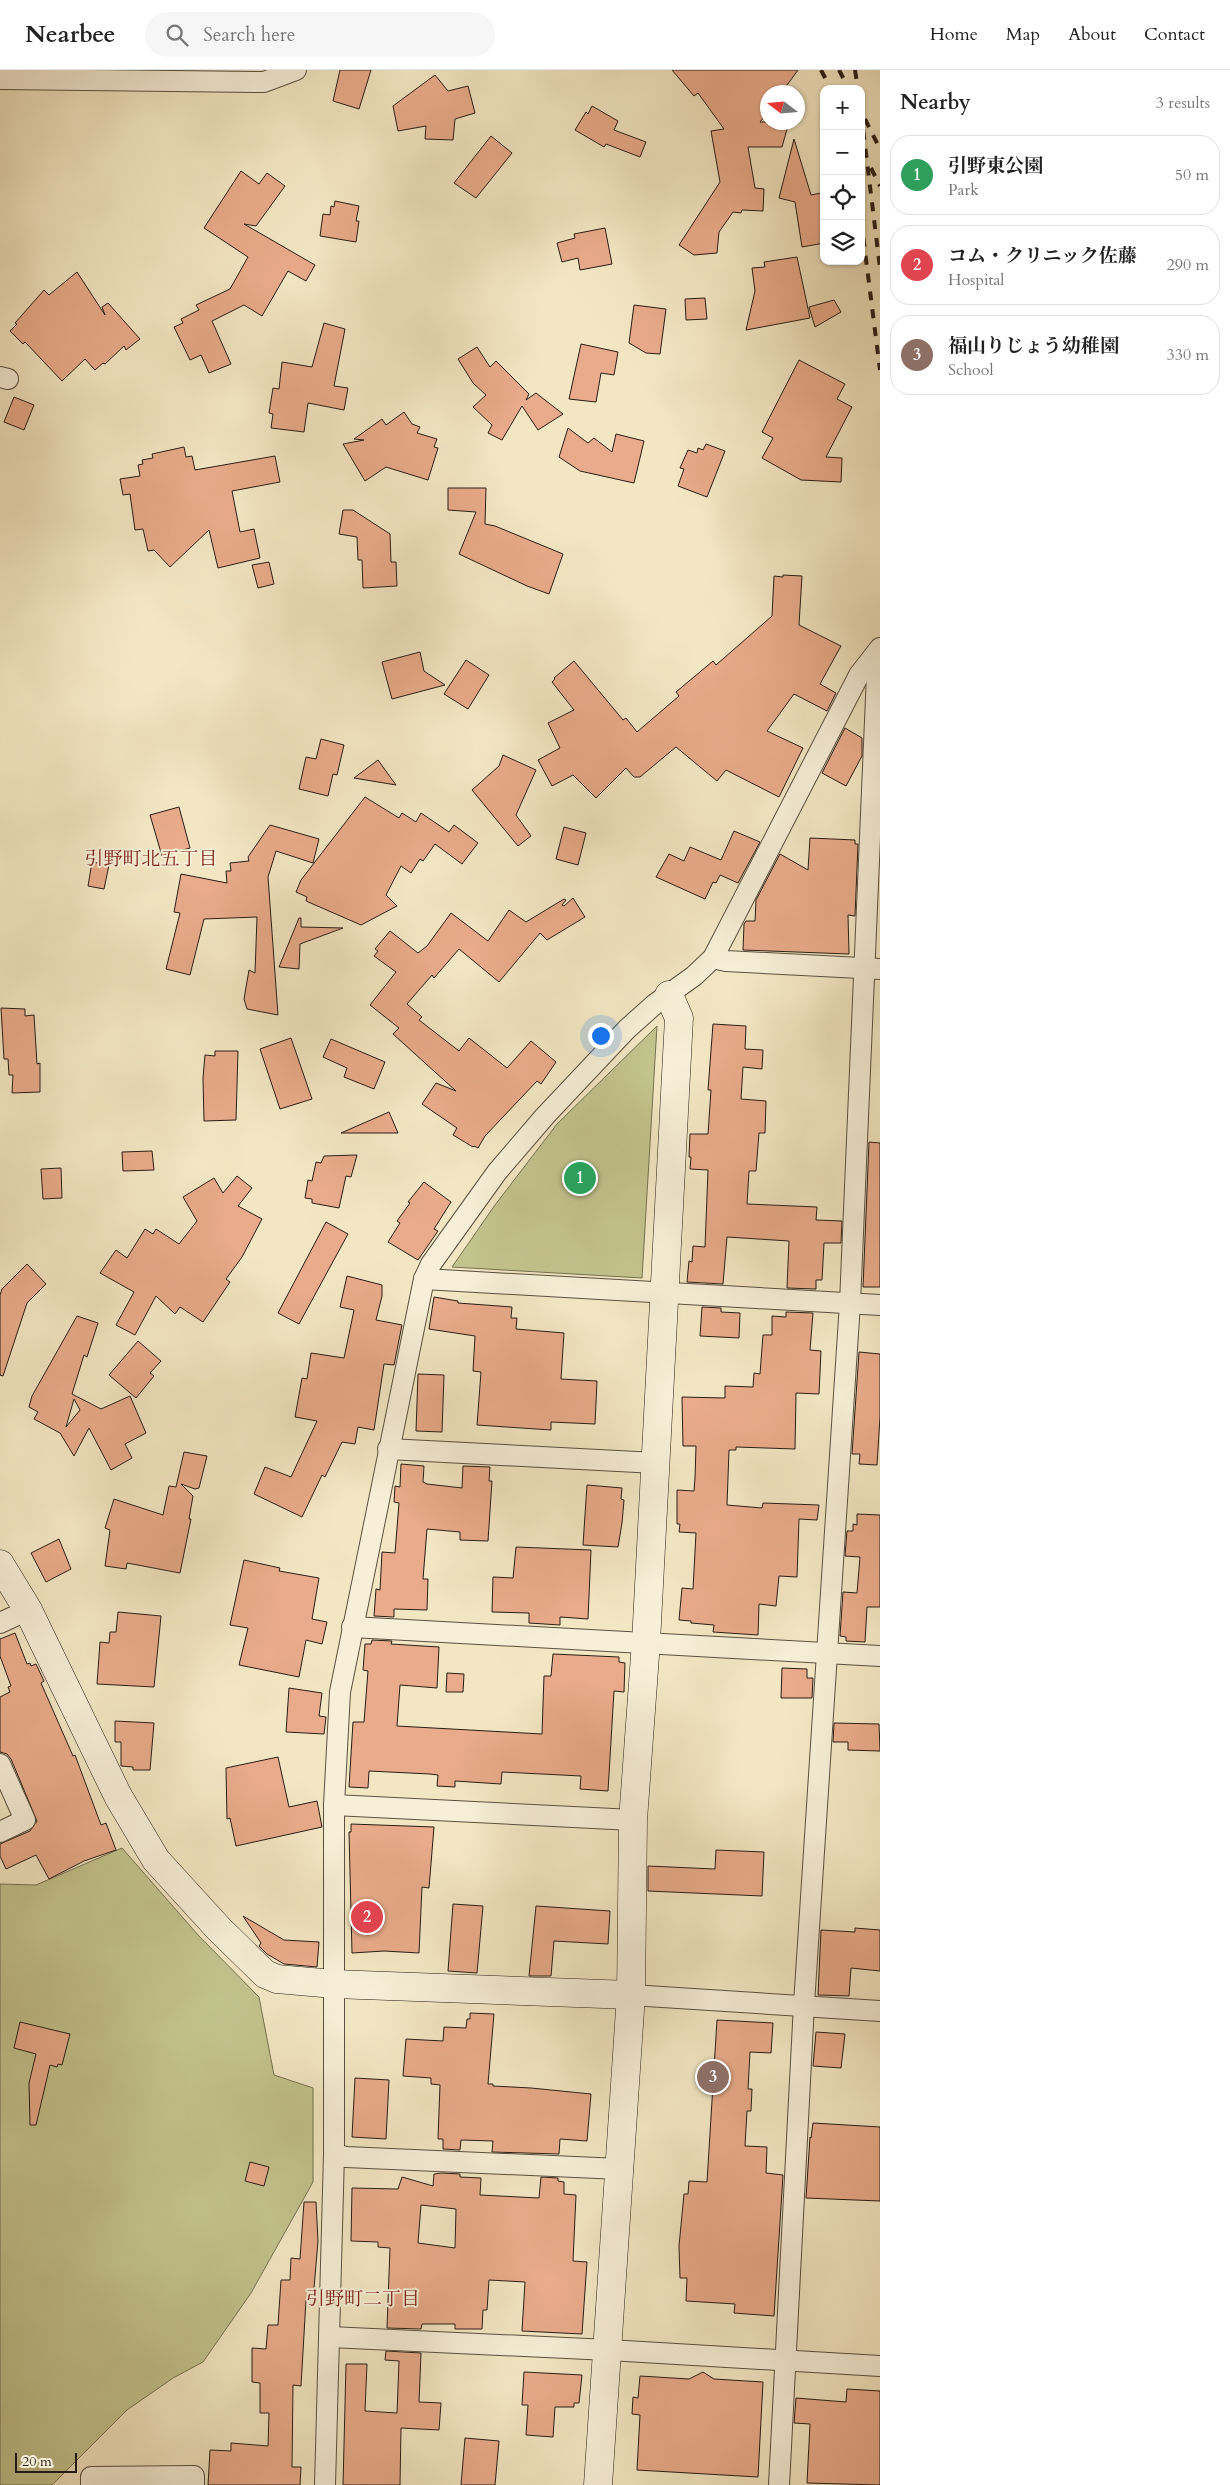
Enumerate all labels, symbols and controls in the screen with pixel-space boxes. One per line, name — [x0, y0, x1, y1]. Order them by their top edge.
search box — [145, 12, 495, 57]
text: Nearbee — [25, 18, 115, 51]
icon: search — [163, 21, 191, 49]
text: Search here — [203, 22, 295, 48]
text: Home — [930, 22, 978, 47]
text: Map — [1006, 22, 1040, 47]
text: About — [1068, 22, 1116, 47]
text: Contact — [1144, 22, 1205, 47]
north arrow — [760, 85, 805, 130]
map controls — [820, 85, 865, 265]
button: + — [820, 85, 865, 130]
text: Nearby — [900, 88, 971, 117]
text: 3 results — [1156, 92, 1210, 114]
button: − — [820, 130, 865, 175]
text: 引野東公園 — [948, 153, 1043, 179]
text: 1 — [913, 164, 921, 186]
text: 50 m — [1175, 164, 1209, 186]
button: locate — [820, 175, 865, 220]
text: Park — [948, 179, 979, 201]
button: layers — [820, 220, 865, 265]
text: コム・クリニック佐藤 — [948, 243, 1137, 269]
text: 2 — [913, 254, 921, 276]
text: 290 m — [1167, 254, 1209, 276]
text: Hospital — [948, 269, 1004, 291]
text: 福山りじょう幼稚園 — [948, 333, 1119, 359]
text: 3 — [913, 344, 921, 366]
text: 330 m — [1167, 344, 1209, 366]
text: School — [948, 359, 993, 381]
district label: 引野町北五丁目 — [84, 846, 218, 872]
your location — [588, 1023, 614, 1049]
pin: 1 — [564, 1159, 596, 1197]
pin: 2 — [351, 1898, 383, 1936]
pin: 3 — [697, 2058, 729, 2096]
district label: 引野町二丁目 — [306, 2286, 420, 2312]
scale bar — [15, 2450, 78, 2473]
text: 20 m — [22, 2452, 52, 2471]

